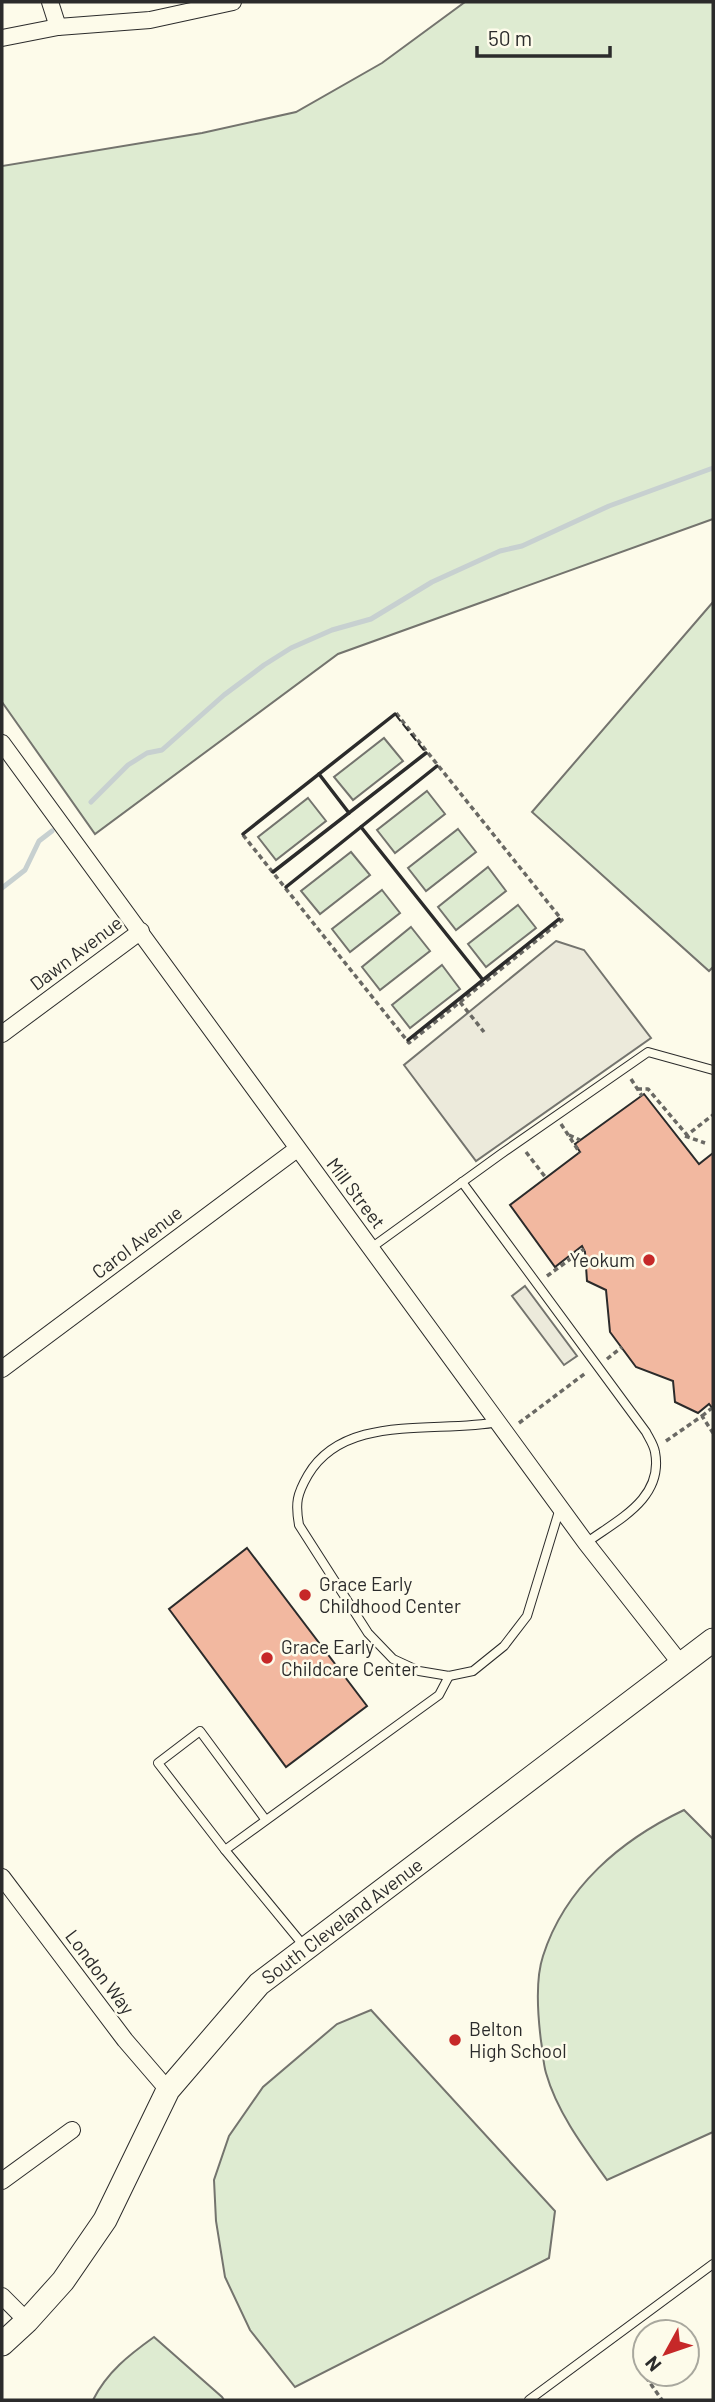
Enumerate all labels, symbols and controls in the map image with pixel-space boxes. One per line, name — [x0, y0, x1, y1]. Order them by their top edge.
scale bar — [477, 14, 610, 58]
text: 50 m — [488, 25, 532, 50]
street label: Dawn Avenue — [25, 911, 126, 995]
street label: Mill Street — [322, 1153, 391, 1233]
street label: Carol Avenue — [87, 1200, 186, 1283]
place label: Yeokum — [570, 1248, 635, 1271]
marker: Yeokum — [641, 1252, 657, 1268]
place label: Grace Early Childhood Center — [319, 1572, 461, 1617]
marker: Grace Early Childhood Center — [297, 1587, 313, 1603]
place label: Grace Early Childcare Center — [281, 1635, 418, 1680]
marker: Grace Early Childcare Center — [259, 1650, 275, 1666]
street label: South Cleveland Avenue — [257, 1852, 427, 1989]
street label: London Way — [61, 1925, 140, 2019]
place label: Belton High School — [469, 2017, 567, 2062]
marker: Belton High School — [447, 2032, 463, 2048]
north arrow — [631, 2318, 701, 2388]
text: N — [640, 2352, 665, 2376]

